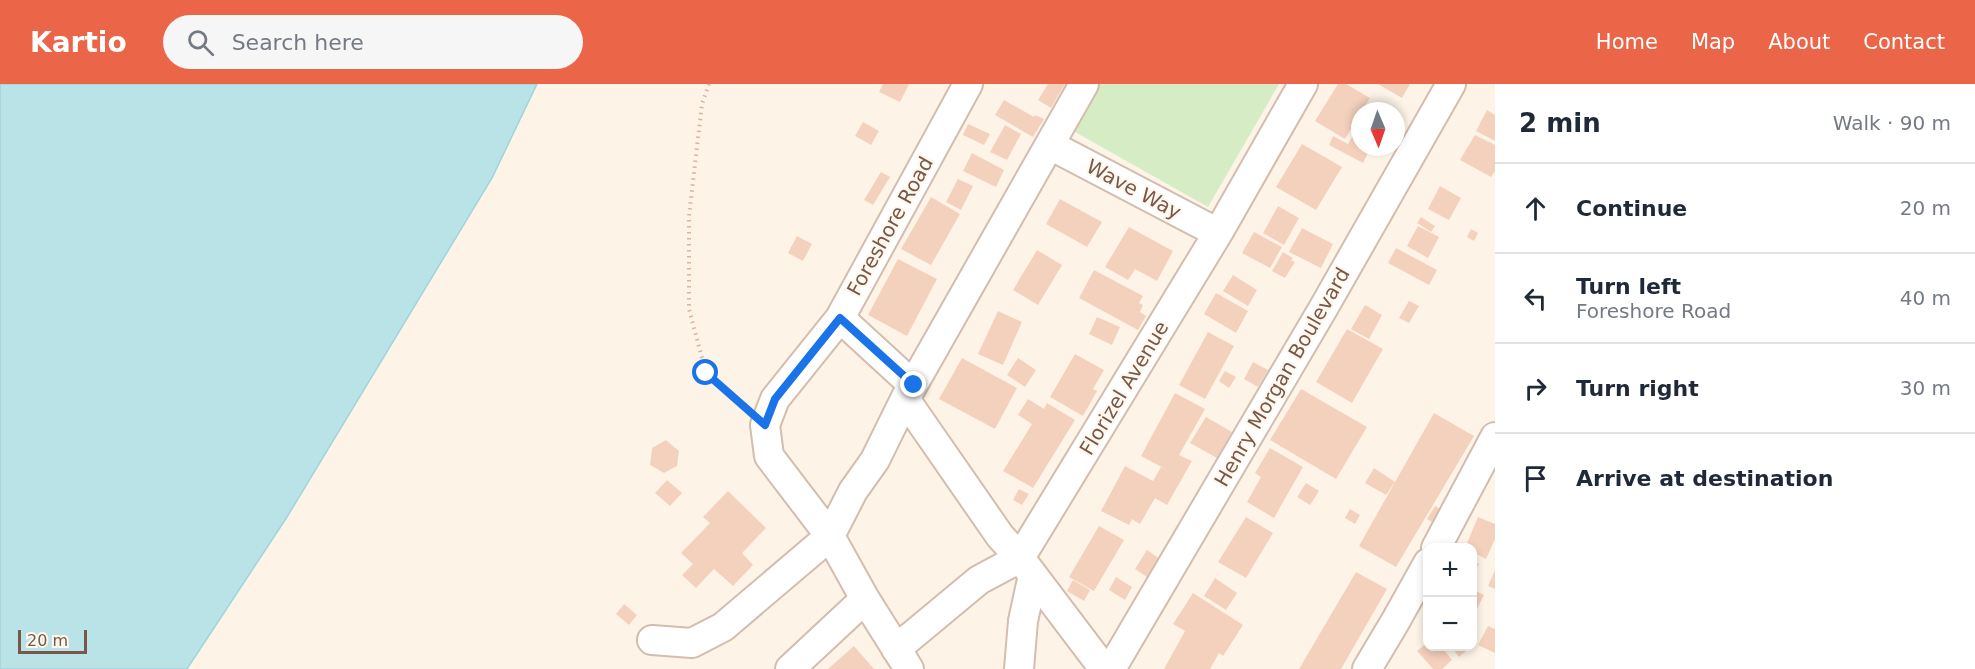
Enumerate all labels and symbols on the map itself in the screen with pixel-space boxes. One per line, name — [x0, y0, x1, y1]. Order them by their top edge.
north arrow — [1351, 102, 1405, 156]
street label: Foreshore Road — [842, 152, 938, 300]
street label: Wave Way — [1083, 154, 1186, 224]
street label: Henry Morgan Boulevard — [1209, 263, 1355, 491]
street label: Florizel Avenue — [1075, 317, 1173, 459]
route start — [692, 359, 718, 385]
route end — [900, 371, 926, 397]
scale bar — [18, 627, 87, 654]

